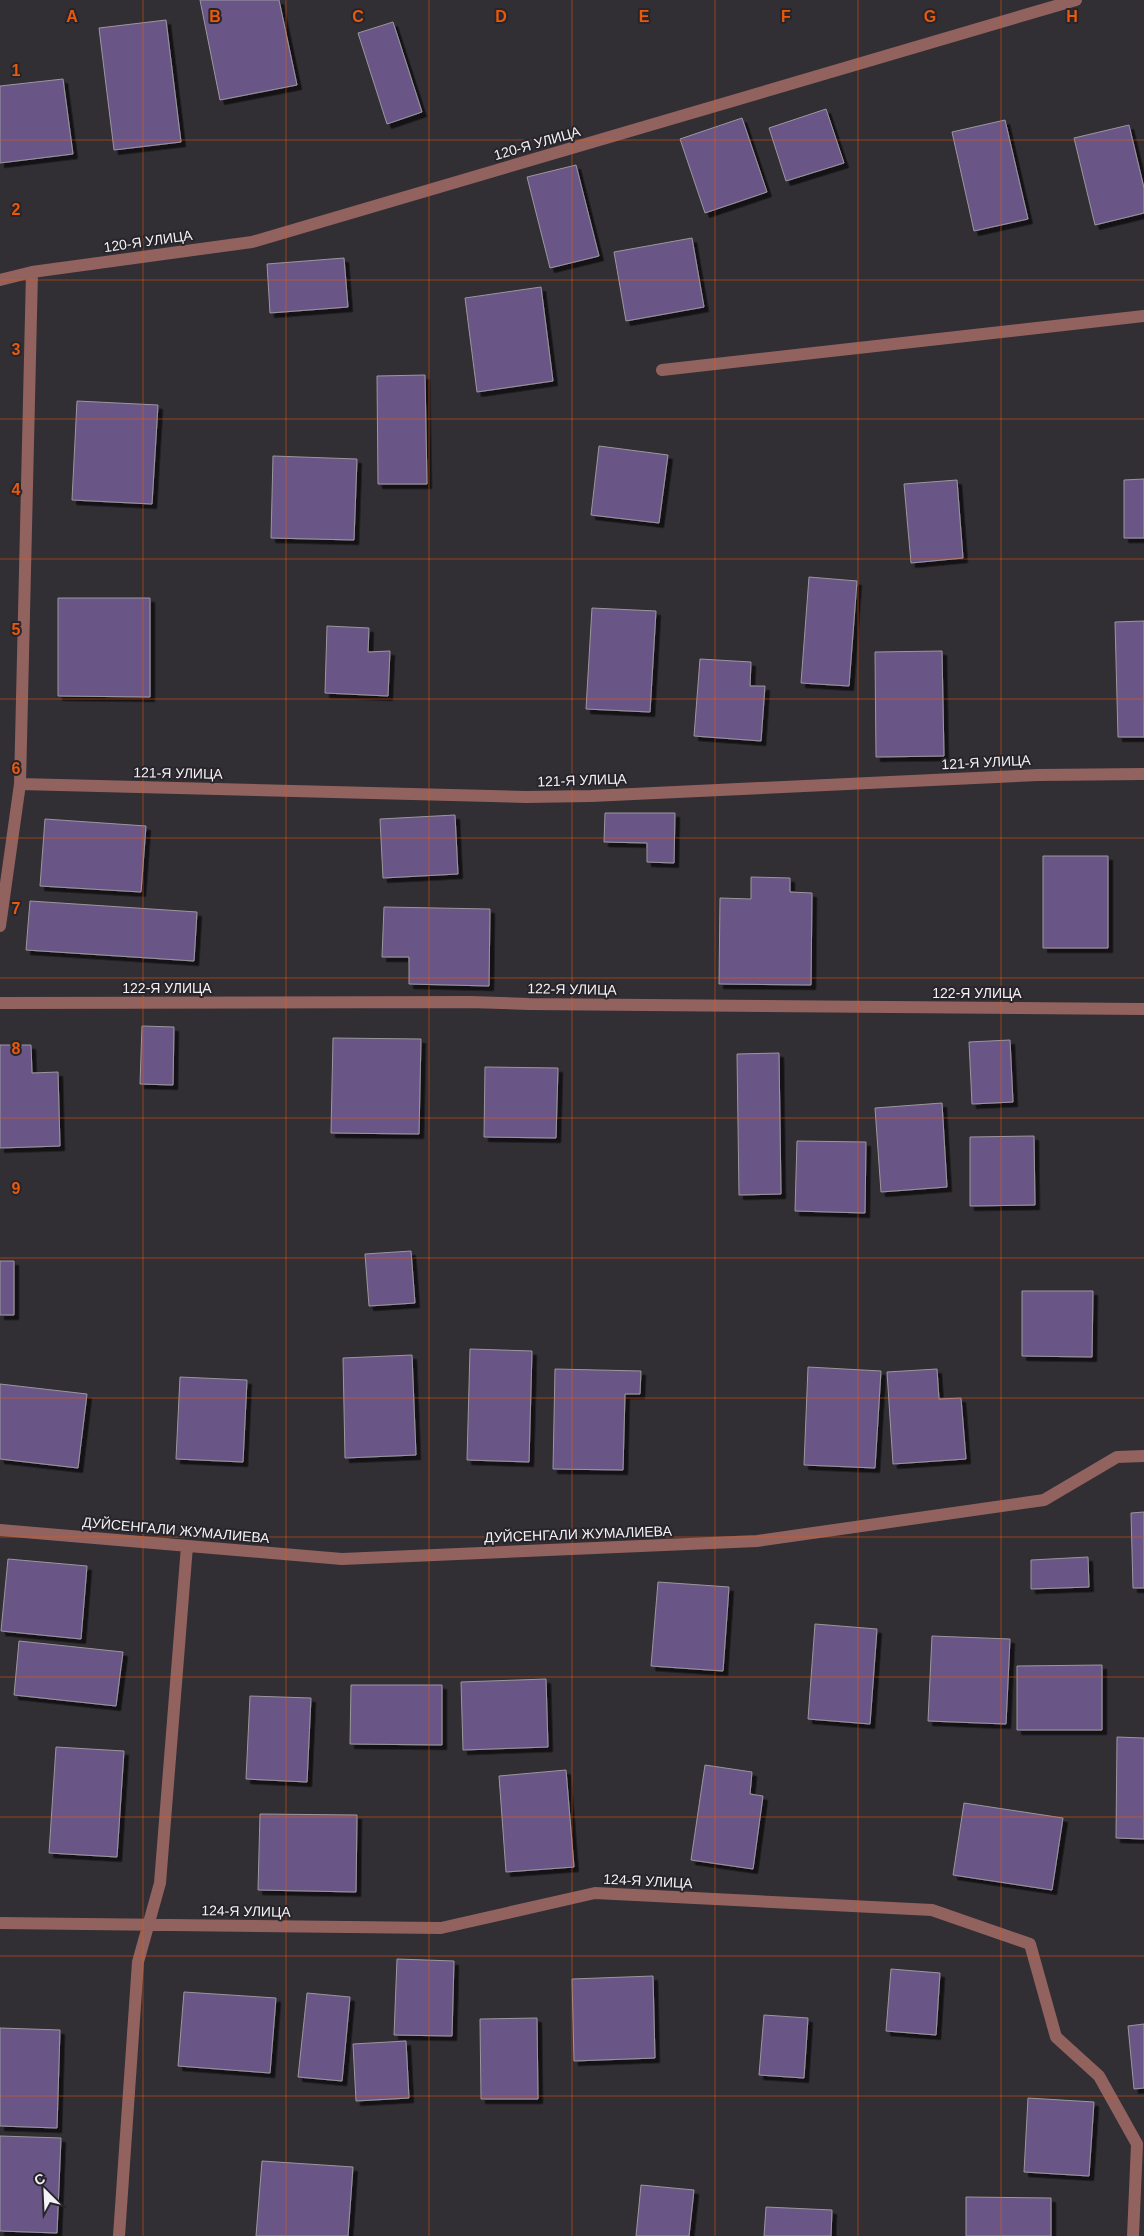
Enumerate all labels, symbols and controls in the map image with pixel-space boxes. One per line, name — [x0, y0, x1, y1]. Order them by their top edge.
text: A — [66, 8, 78, 25]
text: B — [209, 8, 221, 25]
text: C — [352, 8, 364, 25]
text: D — [495, 8, 507, 25]
text: E — [639, 8, 650, 25]
text: F — [781, 8, 791, 25]
text: G — [924, 8, 936, 25]
text: H — [1066, 8, 1078, 25]
text: 1 — [12, 62, 21, 79]
street label: 120-Я УЛИЦА — [492, 123, 583, 163]
text: 2 — [12, 201, 21, 218]
street label: 120-Я УЛИЦА — [103, 227, 194, 255]
text: 3 — [12, 341, 21, 358]
text: 4 — [12, 481, 21, 498]
text: 5 — [12, 621, 21, 638]
street label: 121-Я УЛИЦА — [941, 752, 1032, 772]
text: 6 — [12, 760, 21, 777]
street label: 121-Я УЛИЦА — [133, 764, 223, 782]
street label: 121-Я УЛИЦА — [537, 770, 628, 790]
text: 7 — [12, 900, 21, 917]
street label: 122-Я УЛИЦА — [122, 980, 212, 996]
street label: 122-Я УЛИЦА — [527, 980, 617, 998]
street label: 122-Я УЛИЦА — [932, 985, 1022, 1001]
text: 8 — [12, 1040, 21, 1057]
text: 9 — [12, 1180, 21, 1197]
street label: ДУЙСЕНГАЛИ ЖУМАЛИЕВА — [82, 1513, 271, 1546]
street label: ДУЙСЕНГАЛИ ЖУМАЛИЕВА — [484, 1522, 673, 1545]
street label: 124-Я УЛИЦА — [603, 1871, 694, 1891]
street label: 124-Я УЛИЦА — [201, 1902, 291, 1920]
north arrow — [20, 2166, 70, 2216]
text: С — [32, 2170, 48, 2188]

